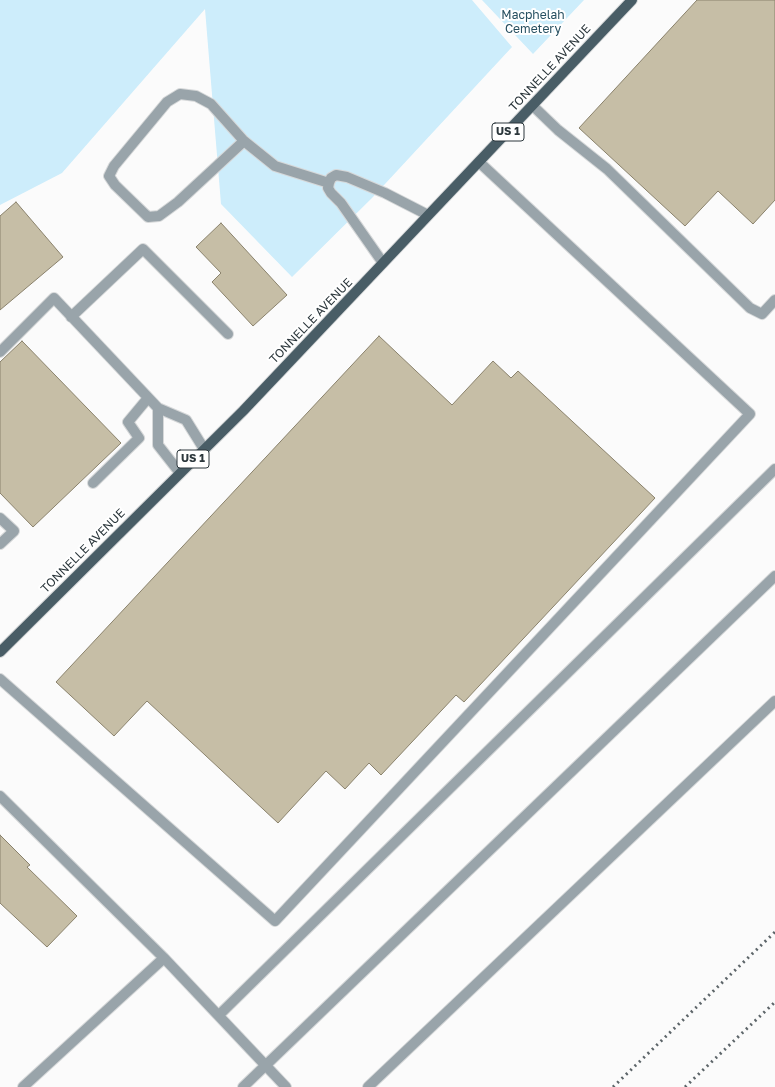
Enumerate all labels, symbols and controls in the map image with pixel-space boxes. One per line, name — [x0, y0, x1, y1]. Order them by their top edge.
park label: Macphelah Cemetery — [501, 8, 565, 36]
street label: TONNELLE AVENUE — [506, 22, 594, 114]
road number: US 1 — [492, 123, 524, 141]
street label: TONNELLE AVENUE — [267, 275, 355, 367]
road number: US 1 — [177, 450, 209, 468]
street label: TONNELLE AVENUE — [38, 506, 128, 596]

